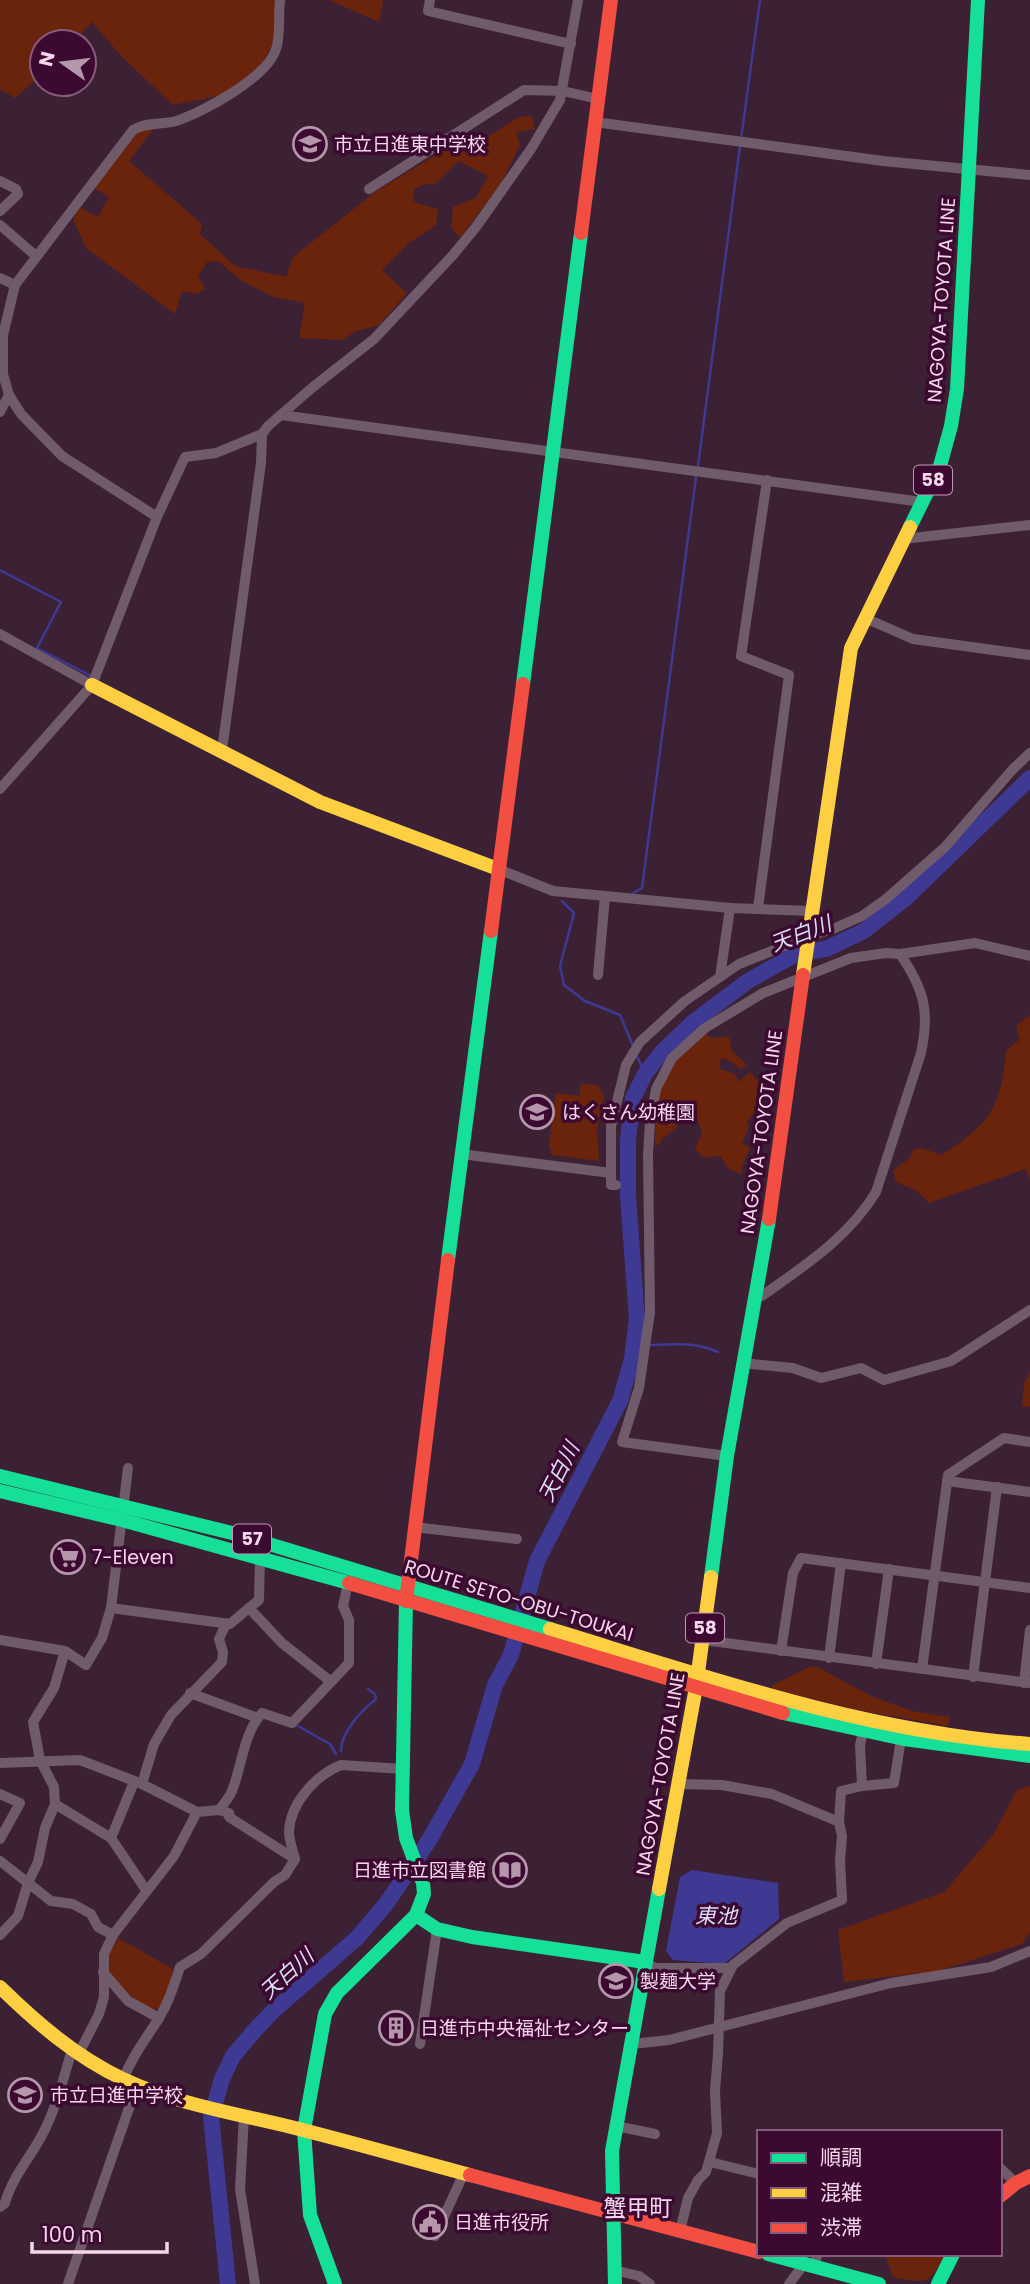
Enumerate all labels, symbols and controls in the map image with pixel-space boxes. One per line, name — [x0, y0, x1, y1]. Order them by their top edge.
north arrow — [28, 28, 98, 98]
text: N — [32, 49, 62, 69]
school or university icon: 市立日進東中学校 — [291, 125, 329, 163]
place label: 市立日進東中学校 — [334, 131, 486, 158]
street label: NAGOYA-TOYOTA LINE — [921, 197, 962, 404]
road number: 58 — [914, 466, 952, 494]
water label: 天白川 — [766, 908, 837, 958]
street label: NAGOYA-TOYOTA LINE — [734, 1028, 789, 1236]
school or university icon: はくさん幼稚園 — [518, 1093, 556, 1131]
place label: はくさん幼稚園 — [562, 1099, 695, 1126]
water label: 天白川 — [531, 1435, 587, 1506]
road number: 57 — [233, 1524, 271, 1554]
supermarket icon: 7-Eleven — [49, 1538, 87, 1576]
place label: 7-Eleven — [92, 1544, 174, 1571]
street label: ROUTE SETO-OBU-TOUKAI — [401, 1553, 636, 1648]
road number: 58 — [686, 1614, 724, 1643]
street label: NAGOYA-TOYOTA LINE — [629, 1670, 692, 1878]
library icon: 日進市立図書館 — [491, 1851, 529, 1889]
place label: 日進市立図書館 — [353, 1857, 486, 1884]
water label: 東池 — [695, 1901, 739, 1930]
water label: 天白川 — [254, 1940, 321, 2005]
school or university icon: 製麺大学 — [597, 1962, 635, 2000]
place label: 製麺大学 — [640, 1968, 716, 1995]
building icon: 日進市中央福祉センター — [377, 2009, 415, 2047]
place label: 日進市中央福祉センター — [420, 2015, 629, 2042]
school or university icon: 市立日進中学校 — [6, 2076, 44, 2114]
place label: 市立日進中学校 — [50, 2082, 183, 2109]
legend — [757, 2130, 1002, 2256]
text: 順調 — [820, 2143, 862, 2172]
text: 混雑 — [820, 2178, 862, 2207]
district label: 蟹甲町 — [604, 2192, 673, 2224]
public building icon: 日進市役所 — [411, 2203, 449, 2241]
place label: 日進市役所 — [454, 2209, 549, 2236]
scale bar — [32, 2210, 166, 2254]
text: 渋滞 — [820, 2213, 862, 2242]
text: 100 m — [42, 2220, 102, 2249]

